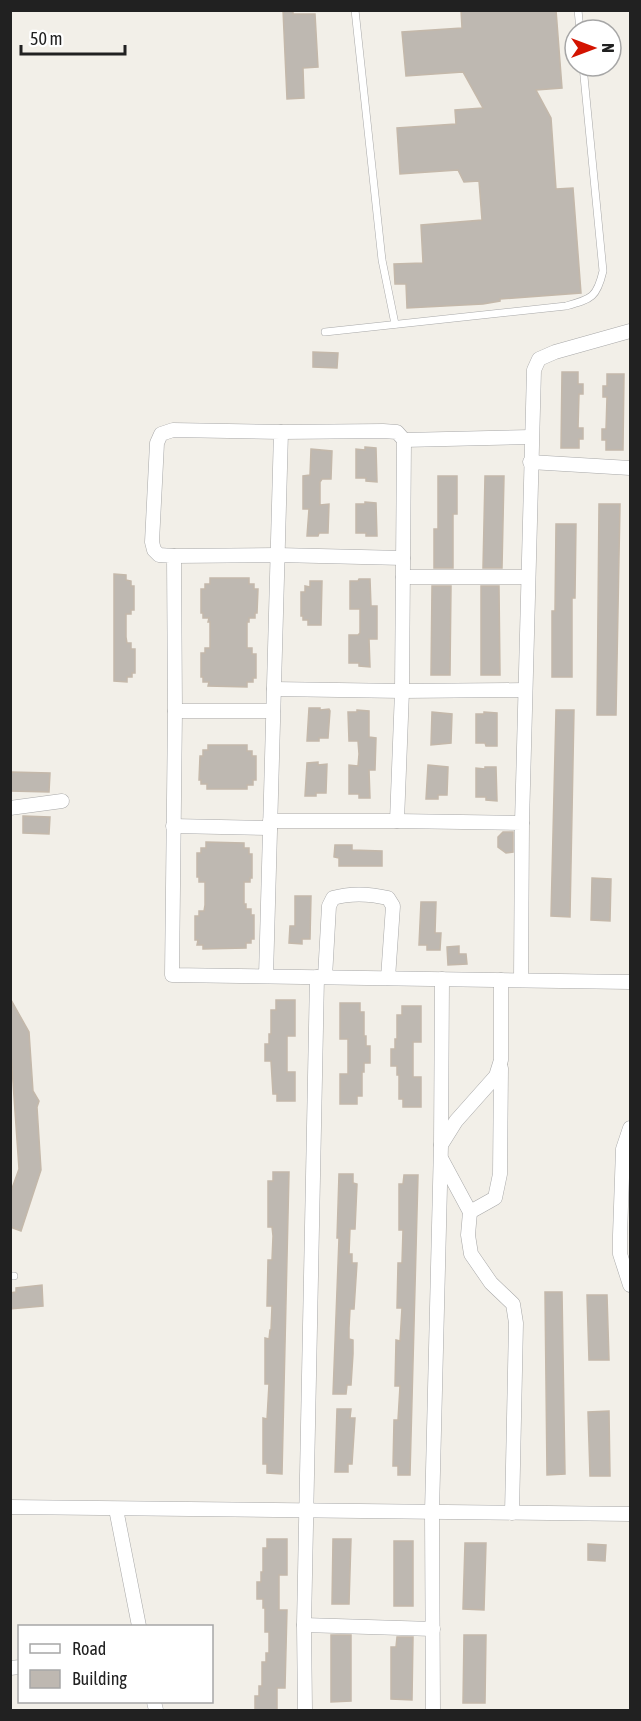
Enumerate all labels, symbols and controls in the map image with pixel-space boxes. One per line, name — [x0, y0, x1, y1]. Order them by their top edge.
scale bar — [21, 18, 124, 56]
north arrow — [563, 18, 623, 78]
text: 50 m — [30, 28, 62, 49]
text: N — [599, 43, 617, 53]
legend — [18, 1625, 213, 1703]
text: Road — [72, 1638, 106, 1659]
text: Building — [72, 1668, 127, 1689]

